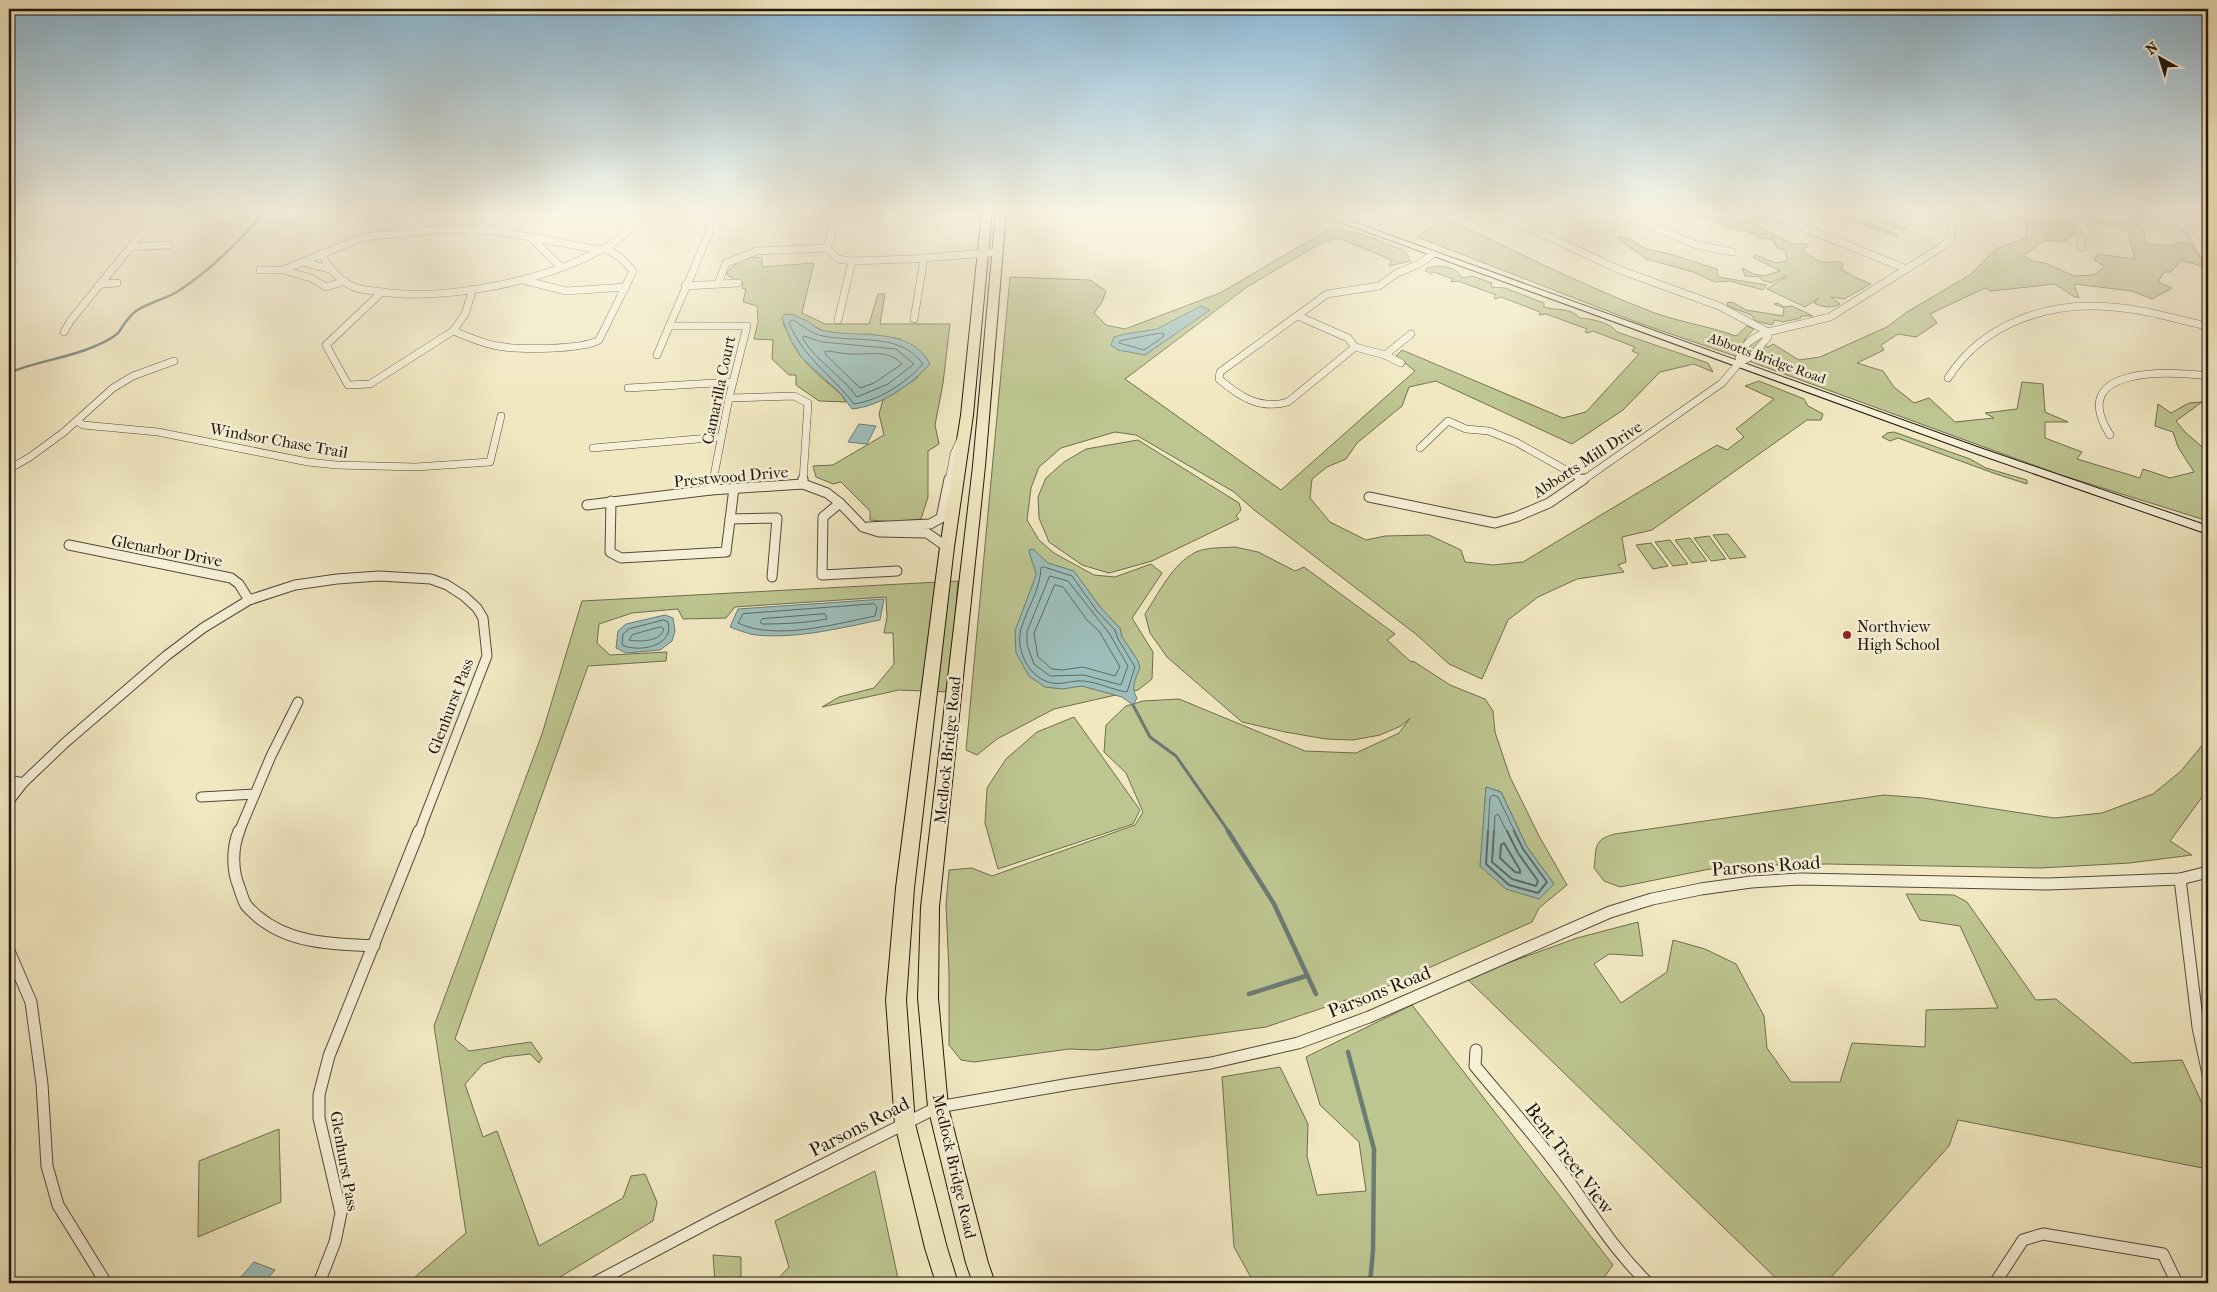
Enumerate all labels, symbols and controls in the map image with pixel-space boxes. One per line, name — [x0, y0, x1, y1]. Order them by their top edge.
north arrow — [2134, 32, 2184, 82]
text: N — [2143, 38, 2162, 58]
street label: Abbotts Bridge Road — [1705, 329, 1828, 388]
street label: Camarilla Court — [698, 334, 739, 446]
street label: Abbotts Mill Drive — [1528, 417, 1646, 502]
street label: Windsor Chase Trail — [207, 419, 350, 462]
street label: Prestwood Drive — [673, 462, 789, 491]
street label: Glenarbor Drive — [110, 530, 224, 571]
place label: Northview High School — [1857, 617, 1941, 654]
marker: Northview High School — [1841, 629, 1853, 641]
street label: Glenhurst Pass — [423, 655, 478, 757]
street label: Medlock Bridge Road — [930, 675, 965, 825]
street label: Parsons Road — [1711, 851, 1822, 881]
street label: Parsons Road — [1325, 961, 1435, 1023]
street label: Parsons Road — [806, 1092, 914, 1161]
street label: Medlock Bridge Road — [929, 1092, 981, 1241]
street label: Bent Treet View — [1520, 1099, 1619, 1219]
street label: Glenhurst Pass — [326, 1110, 363, 1213]

